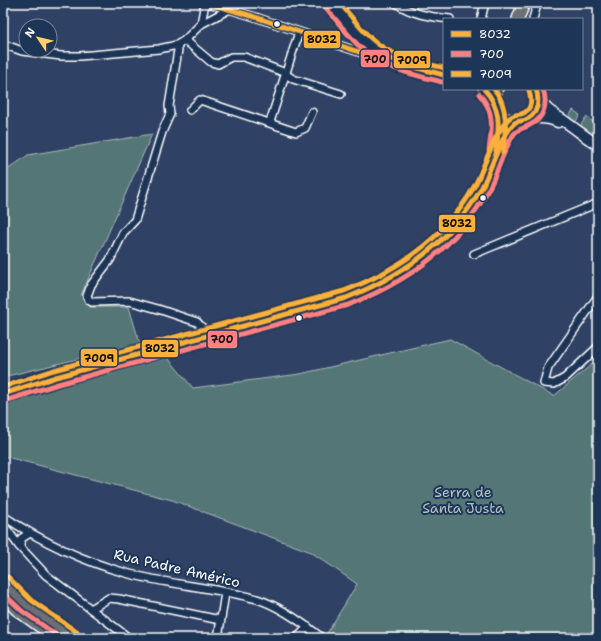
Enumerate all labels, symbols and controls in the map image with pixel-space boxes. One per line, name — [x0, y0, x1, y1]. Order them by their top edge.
north arrow — [18, 18, 58, 58]
legend — [443, 18, 583, 90]
unlabelled marker — [272, 19, 282, 29]
text: N — [22, 24, 39, 40]
text: 8032 — [479, 26, 511, 42]
line badge: 8032 — [303, 30, 341, 49]
text: 8032 — [307, 32, 337, 47]
text: 700 — [479, 46, 504, 62]
line badge: 700 — [360, 49, 390, 68]
line badge: 7009 — [393, 50, 431, 69]
text: 700 — [363, 52, 387, 67]
text: 7009 — [397, 53, 428, 68]
text: 7009 — [479, 66, 512, 82]
unlabelled marker — [478, 193, 488, 203]
line badge: 8032 — [438, 214, 476, 233]
text: 8032 — [442, 216, 472, 231]
unlabelled marker — [294, 313, 304, 323]
line badge: 700 — [207, 330, 238, 349]
text: 700 — [210, 332, 234, 347]
line badge: 8032 — [141, 339, 179, 358]
text: 8032 — [145, 341, 175, 356]
line badge: 7009 — [80, 348, 118, 367]
text: 7009 — [84, 351, 115, 366]
park label: Serra de Santa Justa — [422, 483, 504, 517]
street label: Rua Padre Américo — [112, 545, 242, 591]

